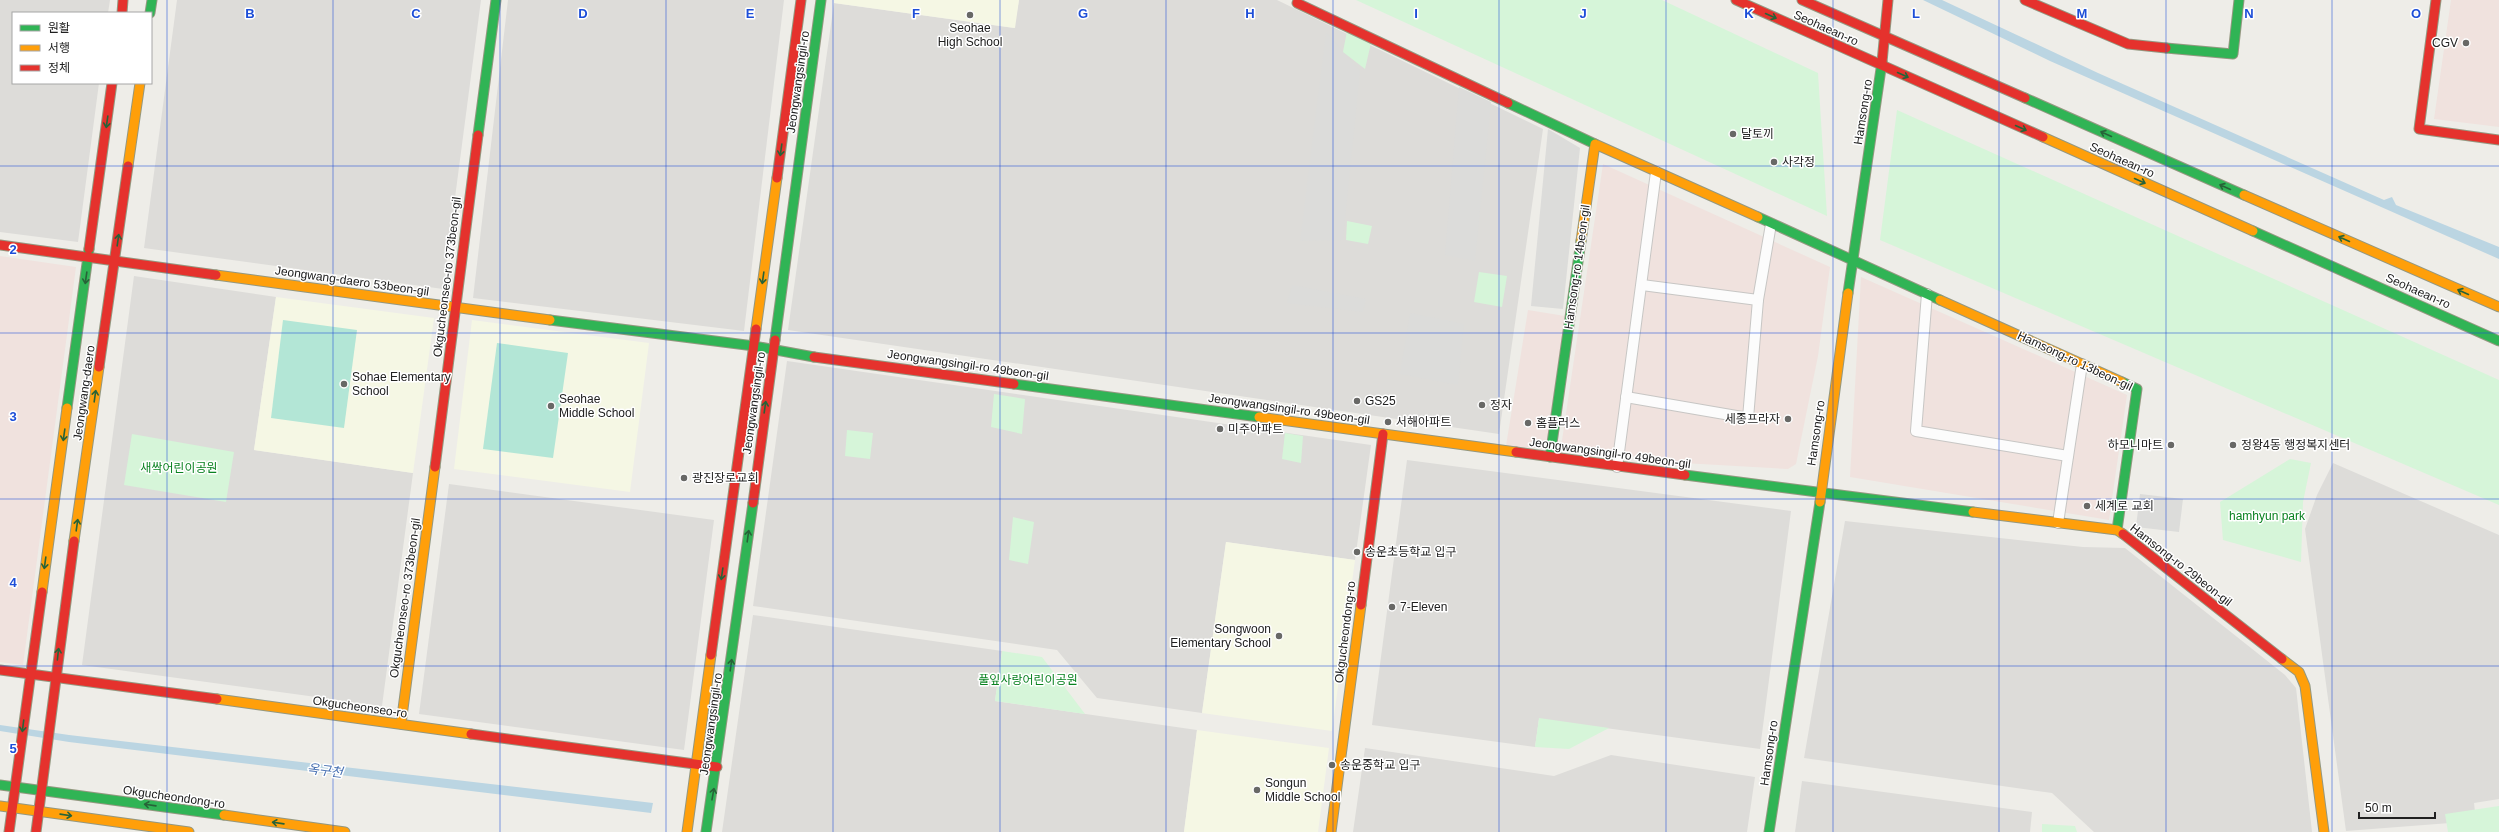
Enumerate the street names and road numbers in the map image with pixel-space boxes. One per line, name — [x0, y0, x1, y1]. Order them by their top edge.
street label: Seohaean-ro — [1791, 7, 1861, 49]
street label: Jeongwangsingil-ro — [784, 30, 812, 134]
street label: Hamsong-ro — [1851, 78, 1875, 146]
street label: Seohaean-ro — [2087, 139, 2157, 181]
street label: Okgucheonseo-ro 373beon-gil — [430, 196, 464, 358]
street label: Hamsong-ro 14beon-gil — [1561, 204, 1593, 330]
street label: Jeongwang-daero 53beon-gil — [274, 263, 430, 299]
street label: Seohaean-ro — [2383, 270, 2453, 312]
street label: Hamsong-ro 13beon-gil — [2015, 328, 2135, 394]
street label: Jeongwang-daero — [70, 344, 98, 442]
street label: Jeongwangsingil-ro 49beon-gil — [886, 347, 1050, 383]
street label: Jeongwangsingil-ro — [740, 351, 768, 455]
street label: Jeongwangsingil-ro 49beon-gil — [1207, 391, 1371, 427]
street label: Hamsong-ro — [1804, 399, 1828, 467]
street label: Jeongwangsingil-ro 49beon-gil — [1528, 435, 1692, 471]
street label: Okgucheonseo-ro 373beon-gil — [387, 517, 423, 679]
street label: Hamsong-ro 29beon-gil — [2127, 521, 2235, 609]
street label: Okgucheondong-ro — [1332, 580, 1358, 684]
street label: Jeongwangsingil-ro — [697, 672, 725, 776]
street label: Okgucheonseo-ro — [312, 693, 409, 721]
street label: Hamsong-ro — [1757, 719, 1781, 787]
street label: Okgucheondong-ro — [122, 783, 226, 811]

